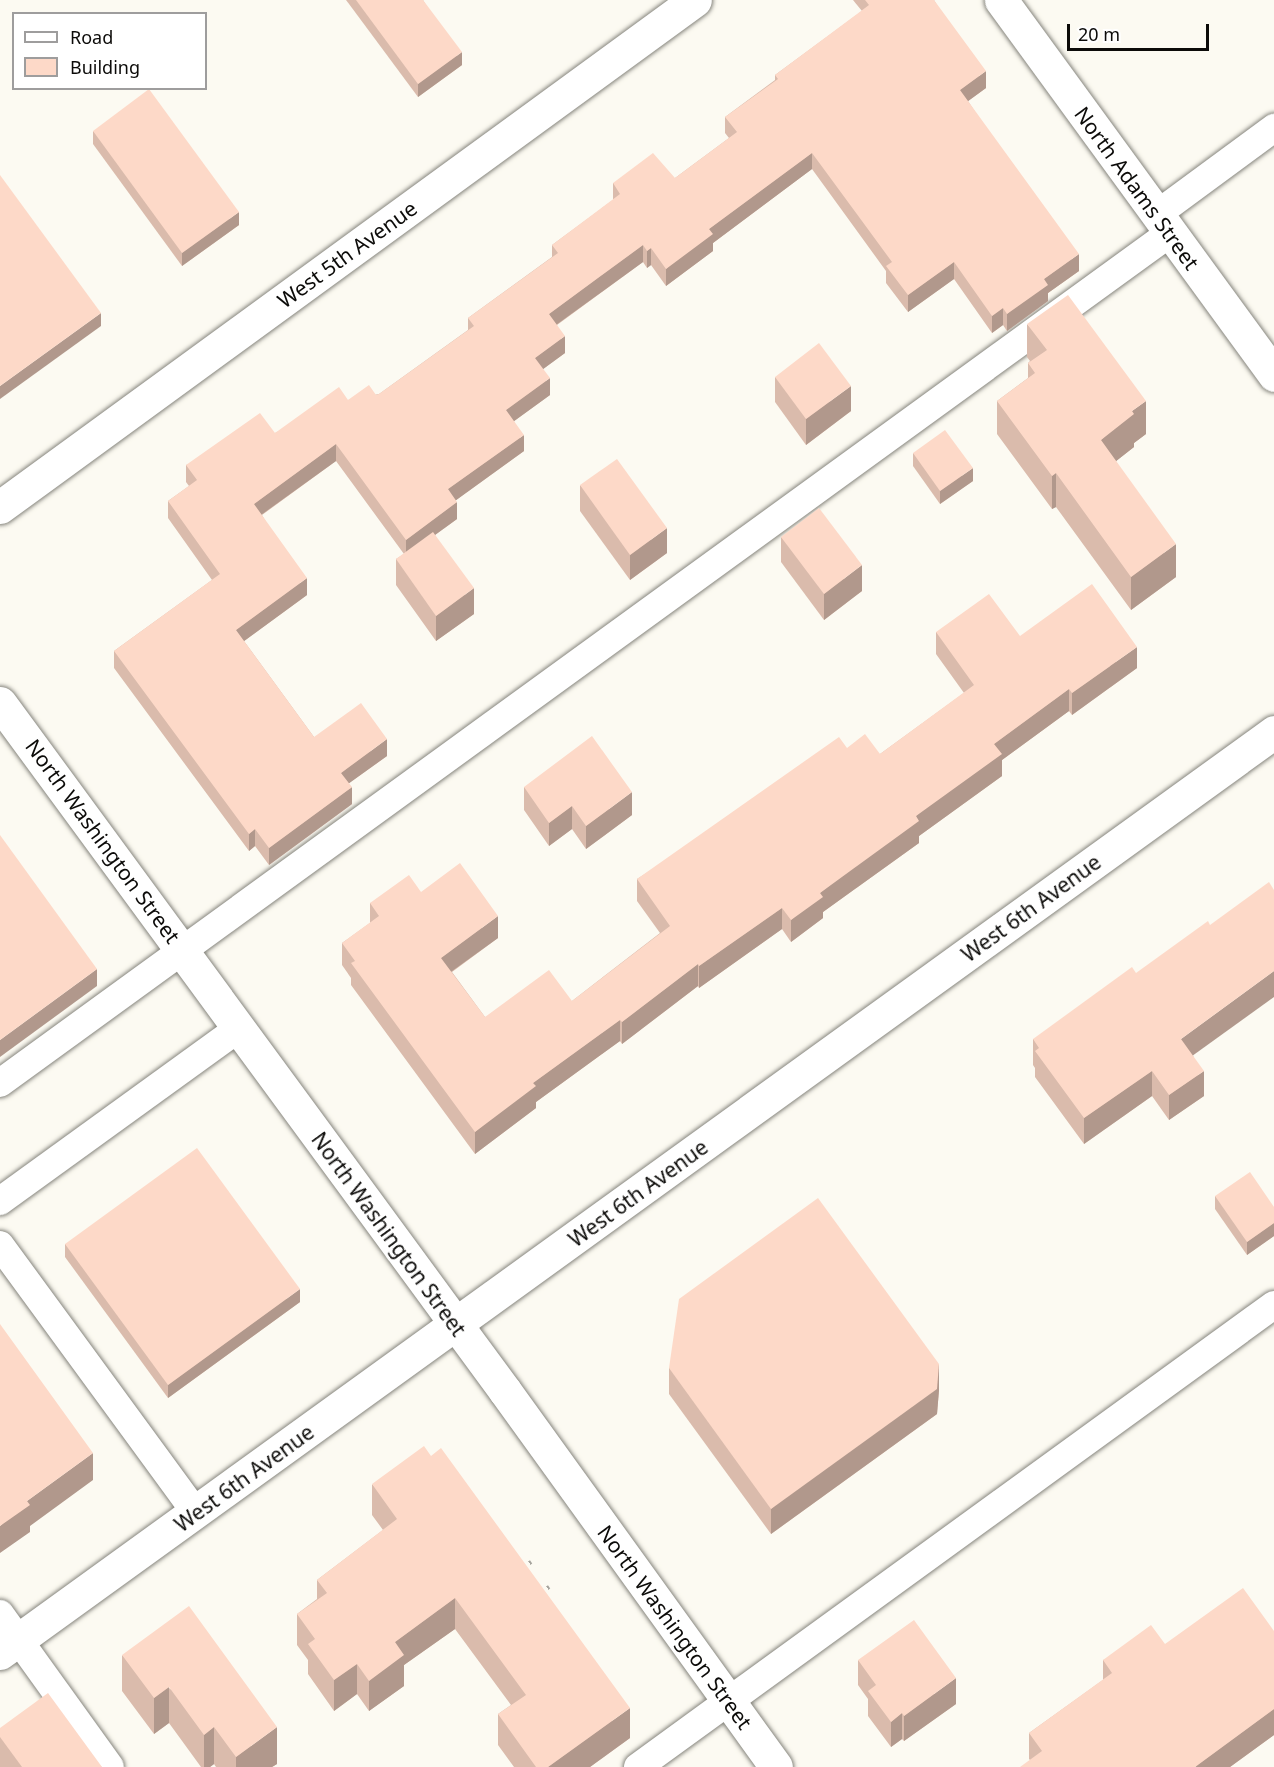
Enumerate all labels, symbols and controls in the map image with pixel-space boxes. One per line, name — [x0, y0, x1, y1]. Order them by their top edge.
legend — [12, 12, 207, 90]
scale bar — [1070, 12, 1212, 50]
text: 20 m — [1078, 22, 1120, 46]
text: Road — [70, 25, 113, 49]
text: Building — [70, 55, 140, 79]
street label: North Adams Street — [1069, 102, 1205, 274]
street label: West 5th Avenue — [273, 195, 421, 313]
street label: North Washington Street — [21, 734, 185, 948]
street label: West 6th Avenue — [957, 849, 1105, 967]
street label: North Washington Street — [307, 1127, 471, 1341]
street label: West 6th Avenue — [564, 1134, 712, 1252]
street label: West 6th Avenue — [170, 1419, 318, 1537]
street label: North Washington Street — [593, 1520, 757, 1734]

